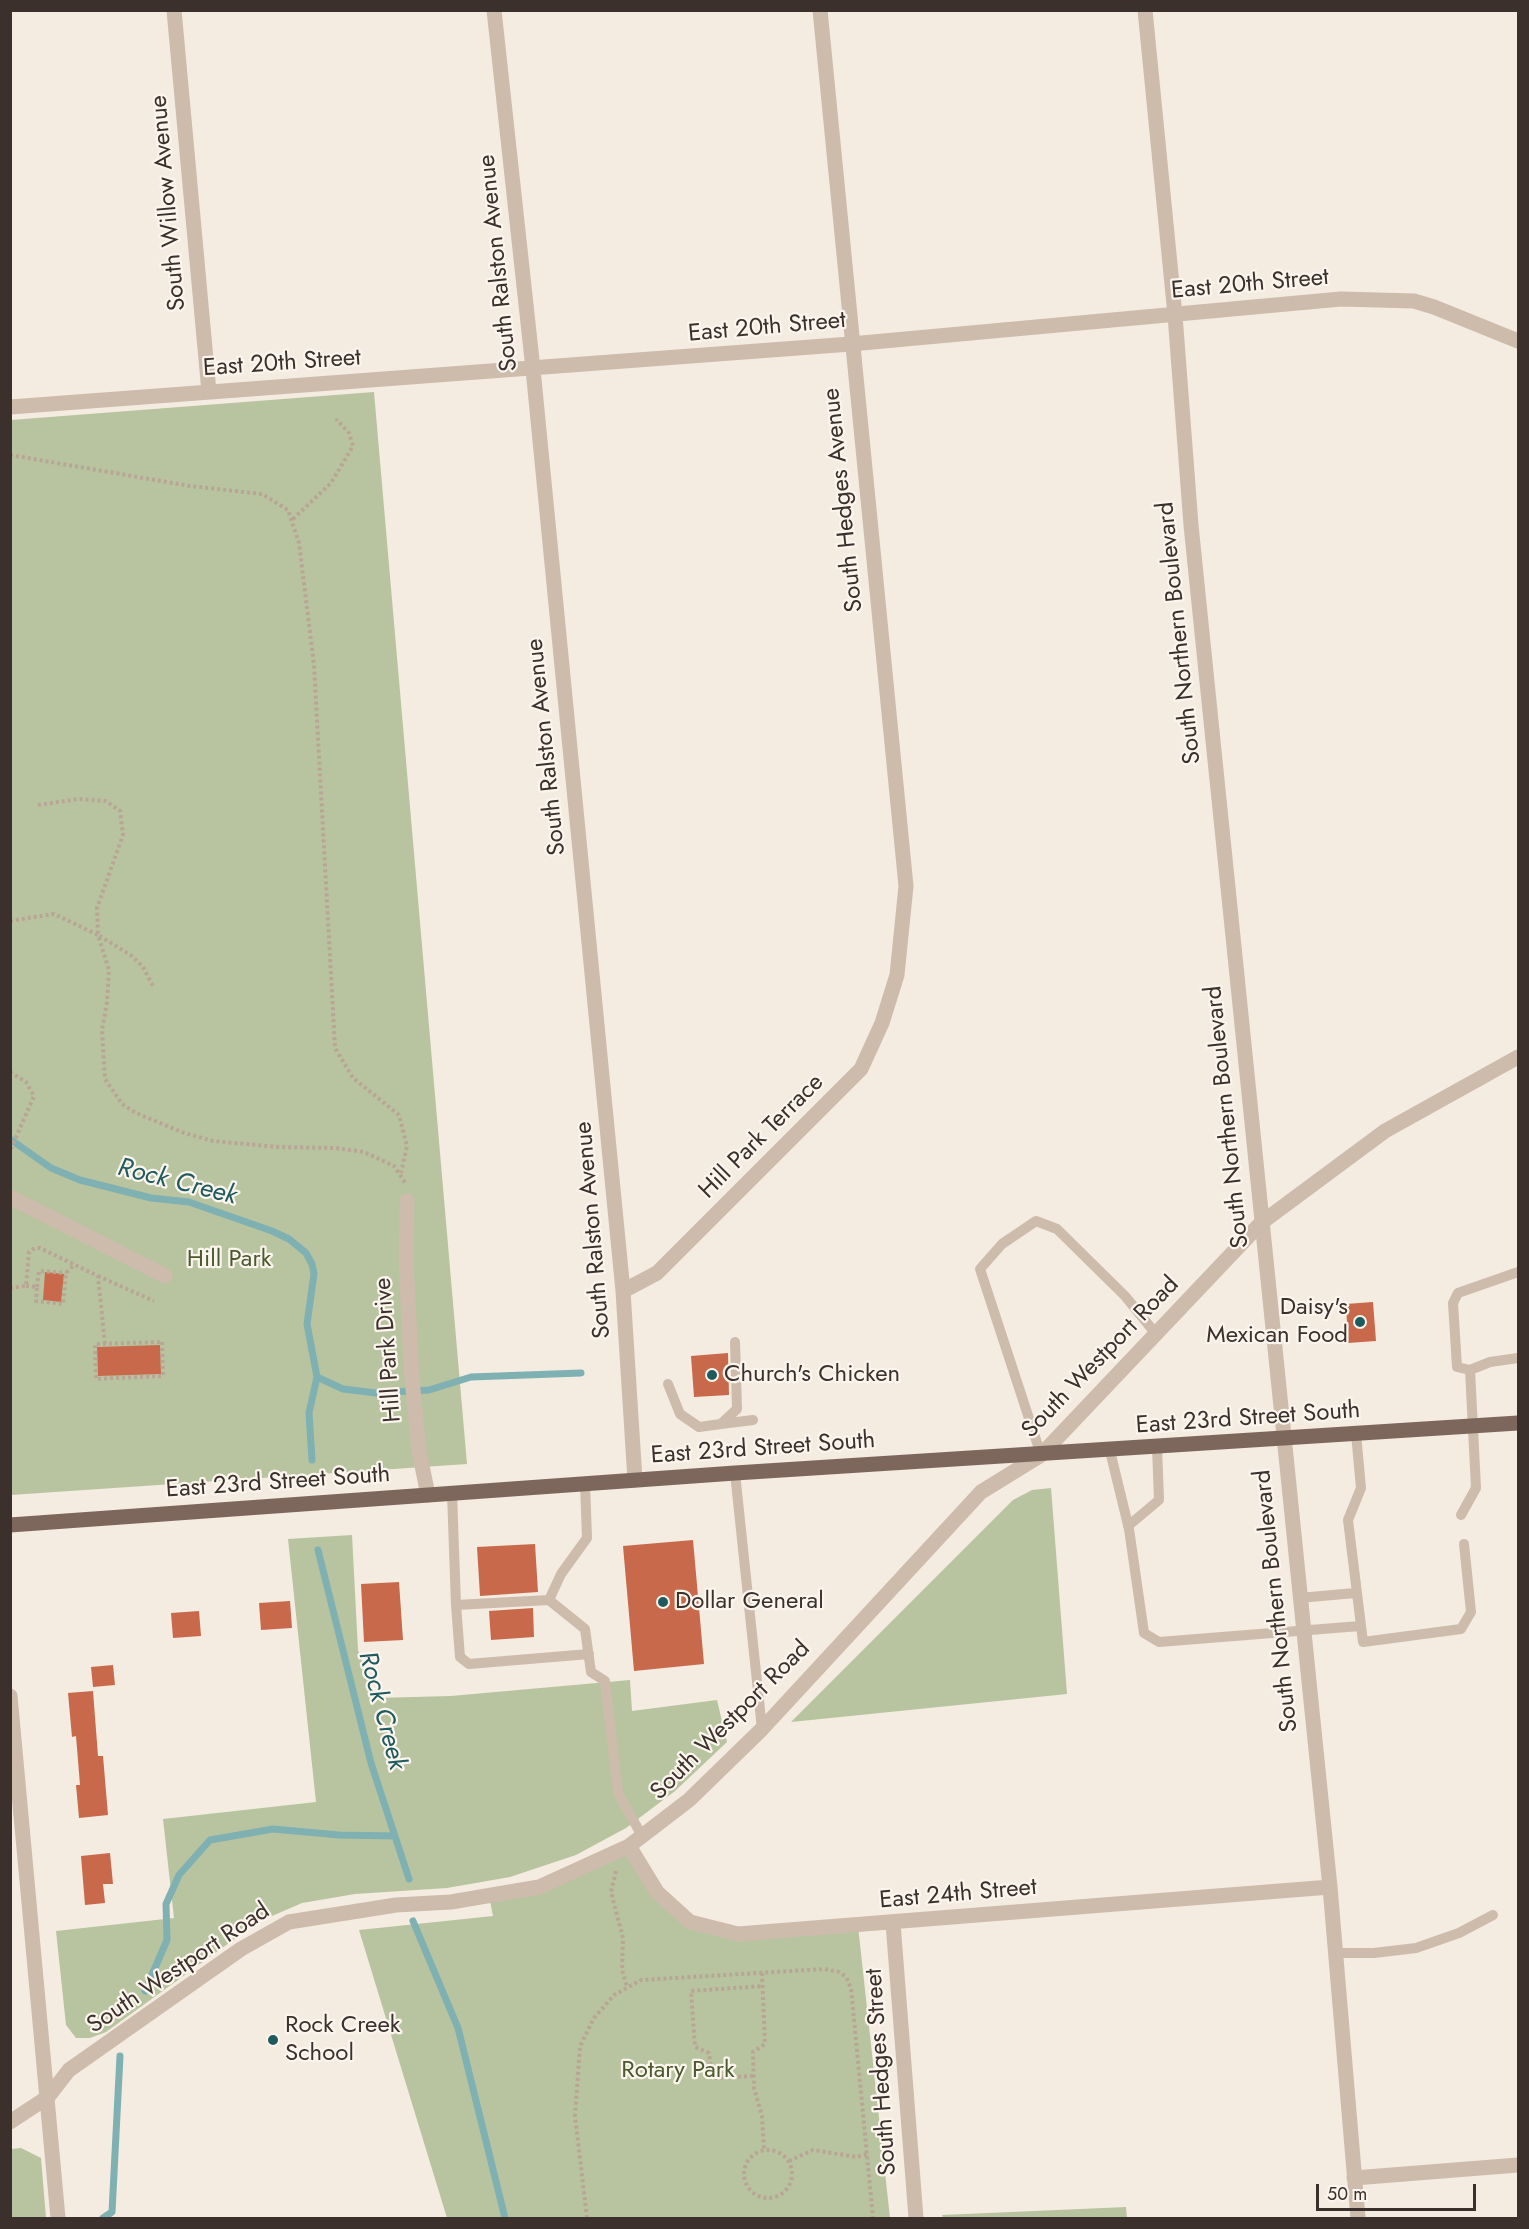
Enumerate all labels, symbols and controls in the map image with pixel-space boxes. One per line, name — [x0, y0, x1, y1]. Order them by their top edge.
street label: South Willow Avenue — [145, 94, 193, 312]
street label: South Ralston Avenue — [473, 153, 525, 373]
street label: East 20th Street — [1170, 264, 1330, 306]
street label: East 20th Street — [687, 307, 847, 349]
street label: East 20th Street — [202, 344, 362, 384]
street label: South Hedges Avenue — [818, 386, 870, 614]
street label: South Northern Boulevard — [1152, 500, 1208, 766]
street label: South Ralston Avenue — [521, 637, 573, 857]
street label: South Northern Boulevard — [1200, 984, 1256, 1250]
street label: Hill Park Terrace — [694, 1069, 830, 1205]
street label: South Ralston Avenue — [570, 1120, 618, 1340]
water label: Rock Creek — [114, 1153, 240, 1213]
park label: Hill Park — [187, 1246, 271, 1274]
street label: South Westport Road — [1016, 1271, 1186, 1445]
street label: Hill Park Drive — [370, 1277, 408, 1423]
place label: Daisy's Mexican Food — [1206, 1294, 1348, 1350]
marker: Daisy's Mexican Food — [1353, 1315, 1367, 1329]
place label: Church's Chicken — [724, 1361, 900, 1389]
marker: Church's Chicken — [705, 1368, 719, 1382]
street label: East 23rd Street South — [1135, 1397, 1361, 1441]
street label: East 23rd Street South — [650, 1427, 876, 1471]
street label: East 23rd Street South — [165, 1461, 391, 1505]
street label: South Northern Boulevard — [1249, 1468, 1305, 1734]
place label: Dollar General — [675, 1588, 824, 1616]
marker: Dollar General — [656, 1595, 670, 1609]
street label: South Westport Road — [645, 1635, 817, 1807]
water label: Rock Creek — [350, 1648, 412, 1774]
street label: East 24th Street — [878, 1874, 1038, 1916]
street label: South Westport Road — [82, 1897, 276, 2041]
street label: South Hedges Street — [860, 1967, 904, 2177]
place label: Rock Creek School — [285, 2012, 400, 2068]
marker: Rock Creek School — [266, 2033, 280, 2047]
park label: Rotary Park — [621, 2057, 735, 2085]
scale bar — [1319, 2172, 1480, 2210]
text: 50 m — [1327, 2181, 1367, 2207]

